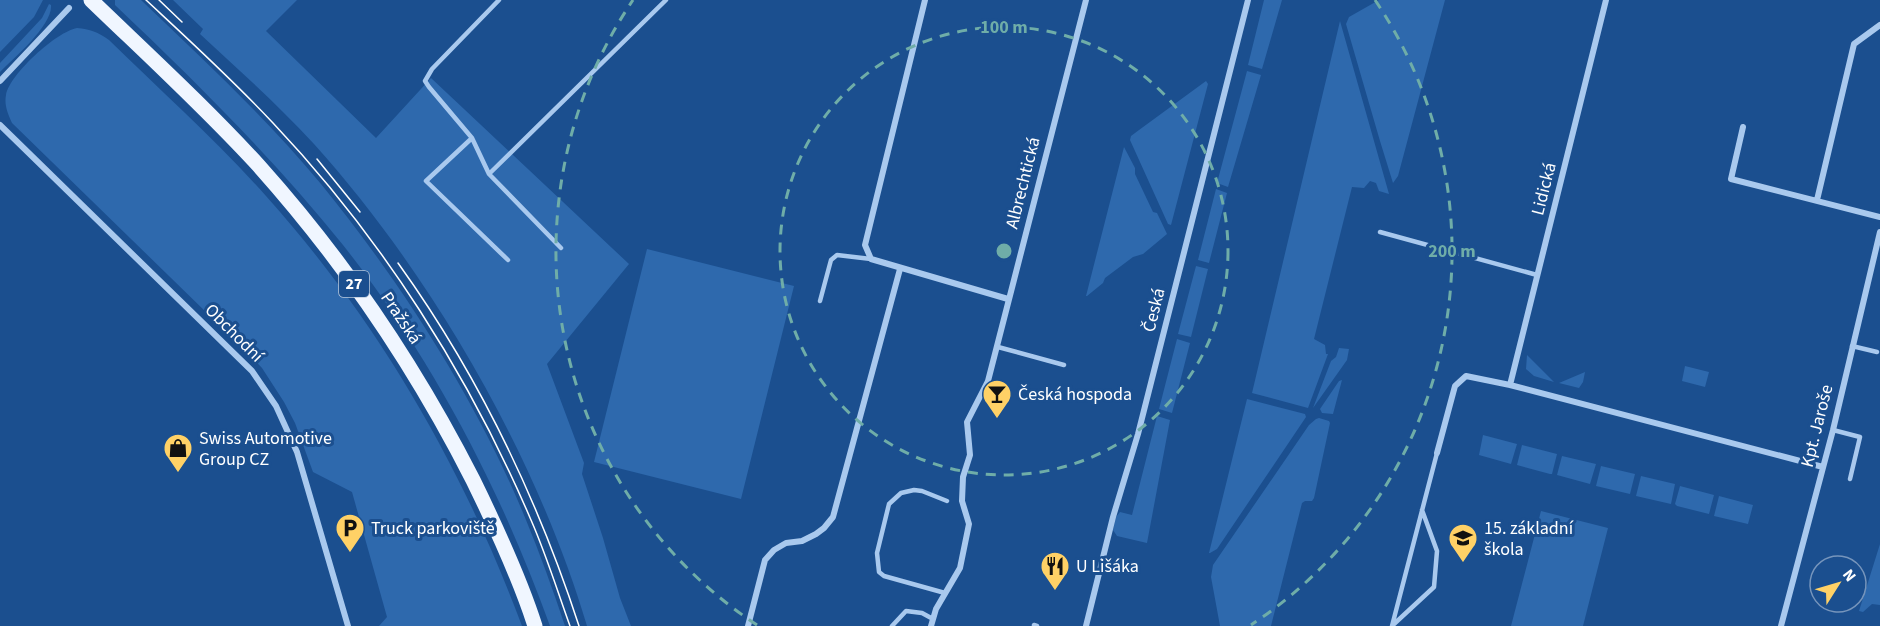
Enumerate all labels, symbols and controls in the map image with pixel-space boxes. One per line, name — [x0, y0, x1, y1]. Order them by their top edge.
text: 100 m — [980, 15, 1028, 40]
street label: Albrechtická — [1000, 134, 1046, 232]
street label: Lidická — [1525, 160, 1563, 218]
text: 200 m — [1428, 239, 1476, 264]
centre of rings — [994, 241, 1014, 261]
road number: 27 — [339, 271, 369, 297]
street label: Česká — [1136, 285, 1172, 335]
street label: Pražská — [374, 287, 428, 349]
street label: Obchodní — [199, 298, 269, 368]
bar icon: Česká hospoda — [981, 378, 1013, 420]
place label: Česká hospoda — [1018, 382, 1132, 407]
street label: Kpt. Jaroše — [1795, 382, 1839, 470]
place label: Swiss Automotive Group CZ — [199, 426, 332, 472]
shop icon: Swiss Automotive Group CZ — [162, 432, 194, 474]
parking icon: Truck parkoviště — [334, 512, 366, 554]
place label: Truck parkoviště — [371, 516, 495, 541]
place label: 15. základní škola — [1484, 516, 1574, 562]
school or university icon: 15. základní škola — [1447, 522, 1479, 564]
restaurant icon: U Lišáka — [1039, 550, 1071, 592]
place label: U Lišáka — [1076, 554, 1139, 579]
north arrow — [1808, 554, 1868, 614]
text: N — [1837, 565, 1861, 586]

